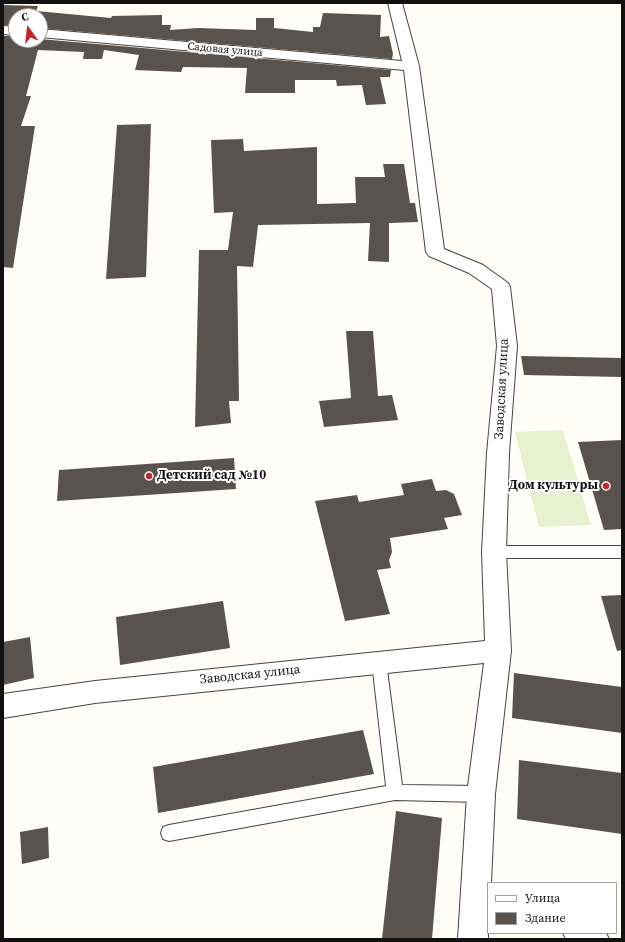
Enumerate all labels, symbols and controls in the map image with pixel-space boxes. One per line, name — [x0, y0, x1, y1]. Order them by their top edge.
north arrow — [8, 8, 48, 48]
text: С — [20, 9, 30, 25]
street label: Садовая улица — [187, 40, 263, 60]
street label: Заводская улица — [492, 338, 512, 440]
place label: Детский сад №10 — [157, 468, 266, 484]
marker: Детский сад №10 — [144, 471, 154, 481]
place label: Дом культуры — [509, 478, 598, 494]
marker: Дом культуры — [601, 481, 611, 491]
street label: Заводская улица — [199, 662, 301, 688]
legend — [487, 882, 617, 934]
text: Улица — [525, 890, 560, 906]
text: Здание — [525, 910, 566, 926]

